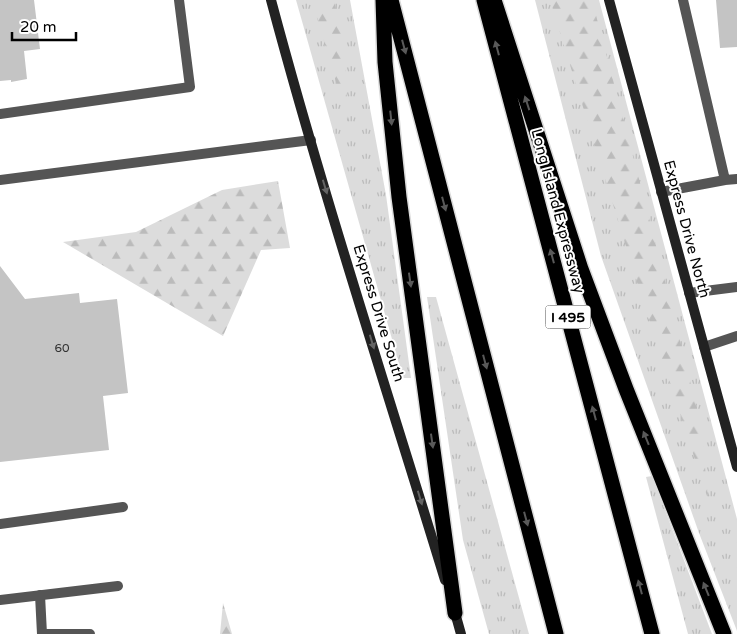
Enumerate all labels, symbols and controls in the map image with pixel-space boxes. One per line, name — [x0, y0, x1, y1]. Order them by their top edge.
scale bar — [12, 10, 76, 42]
text: 20 m — [20, 18, 57, 36]
one-way arrow — [400, 40, 408, 55]
one-way arrow — [493, 41, 501, 56]
one-way arrow — [523, 96, 531, 111]
one-way arrow — [387, 111, 395, 127]
street label: Long Island Expressway — [527, 127, 589, 295]
street label: Express Drive North — [660, 158, 714, 300]
one-way arrow — [321, 180, 329, 195]
one-way arrow — [441, 197, 449, 212]
street label: Express Drive South — [350, 242, 408, 384]
one-way arrow — [548, 248, 556, 263]
one-way arrow — [406, 272, 414, 288]
road number: I 495 — [546, 306, 590, 328]
one-way arrow — [368, 335, 376, 350]
house number: 60 — [54, 341, 70, 355]
one-way arrow — [482, 354, 490, 369]
one-way arrow — [589, 405, 597, 420]
one-way arrow — [641, 431, 649, 445]
one-way arrow — [428, 433, 436, 449]
one-way arrow — [416, 490, 424, 505]
one-way arrow — [522, 511, 530, 527]
one-way arrow — [636, 579, 644, 594]
one-way arrow — [702, 581, 710, 596]

